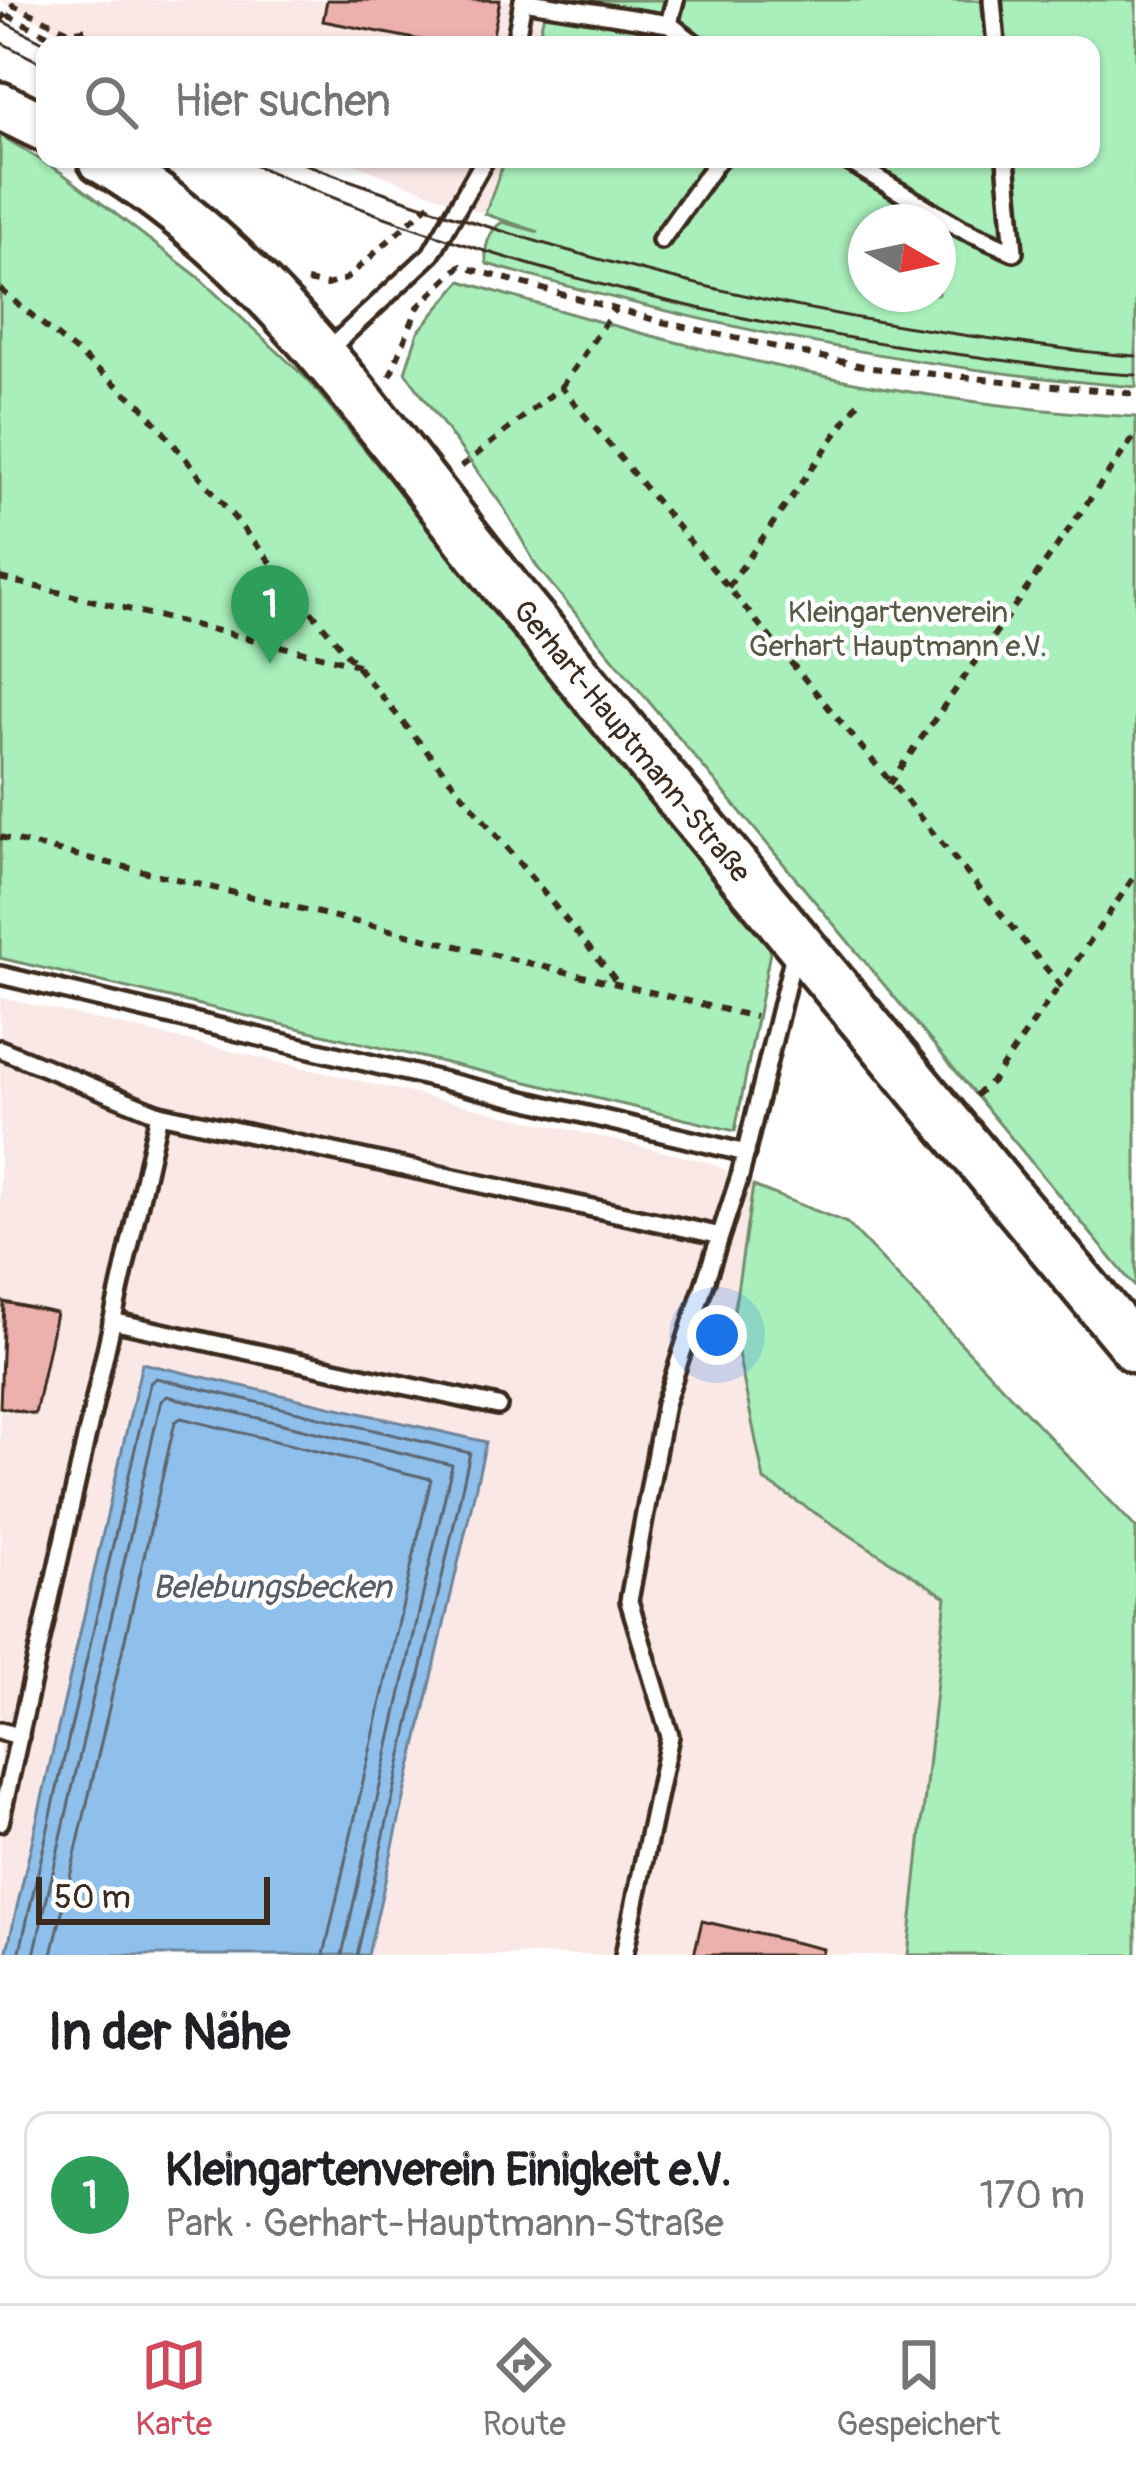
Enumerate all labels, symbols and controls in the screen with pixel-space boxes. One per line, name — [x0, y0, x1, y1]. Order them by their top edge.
search box — [36, 36, 1100, 168]
icon: search — [78, 69, 144, 135]
text: Hier suchen — [174, 74, 391, 130]
north arrow — [848, 204, 956, 312]
pin: 1 — [231, 565, 309, 664]
street label: Gerhart-Hauptmann-Straße — [505, 592, 759, 890]
park label: Kleingartenverein Gerhart Hauptmann e.V. — [749, 594, 1047, 665]
your location — [687, 1305, 747, 1365]
water label: Belebungsbecken — [152, 1567, 393, 1608]
scale bar — [36, 1871, 270, 1924]
text: 50 m — [54, 1877, 131, 1918]
text: In der Nähe — [48, 2001, 290, 2065]
text: Kleingartenverein Einigkeit e.V. — [165, 2143, 732, 2199]
text: 1 — [82, 2171, 98, 2220]
text: 170 m — [979, 2171, 1085, 2220]
text: Park · Gerhart-Hauptmann-Straße — [165, 2199, 724, 2248]
tab: Karte — [135, 2332, 212, 2445]
tab: Route — [483, 2332, 566, 2445]
tab: Gespeichert — [836, 2332, 1001, 2445]

